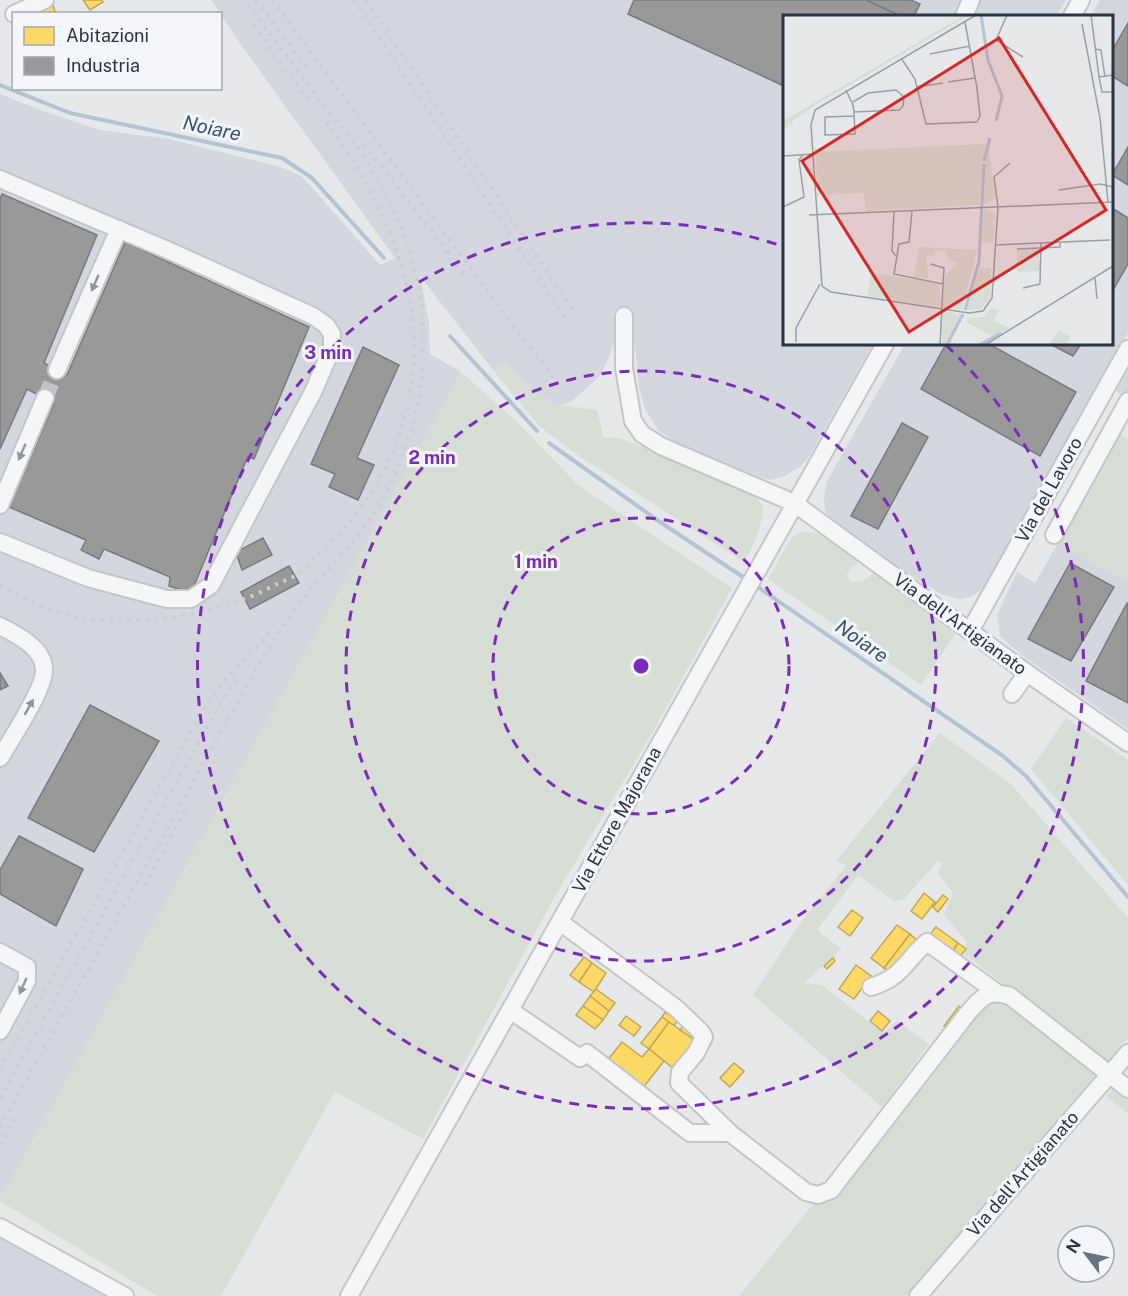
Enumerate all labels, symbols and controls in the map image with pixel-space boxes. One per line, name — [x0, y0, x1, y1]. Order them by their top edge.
legend — [12, 12, 222, 90]
inset map — [783, 15, 1113, 345]
text: Abitazioni — [66, 25, 149, 46]
text: Industria — [66, 55, 140, 76]
water label: Noiare — [181, 110, 244, 146]
one-way arrow — [90, 274, 100, 292]
text: 3 min — [304, 342, 352, 363]
street label: Via del Lavoro — [1011, 433, 1086, 546]
one-way arrow — [17, 443, 26, 461]
text: 2 min — [408, 447, 456, 468]
text: 1 min — [514, 551, 558, 572]
street label: Via dell'Artigianato — [890, 568, 1031, 679]
water label: Noiare — [831, 614, 893, 668]
centre of rings — [631, 656, 651, 676]
one-way arrow — [24, 698, 34, 715]
street label: Via Ettore Majorana — [568, 743, 665, 896]
one-way arrow — [19, 977, 28, 994]
street label: Via dell'Artigianato — [962, 1107, 1083, 1241]
north arrow — [1056, 1224, 1116, 1284]
text: N — [1062, 1236, 1085, 1257]

